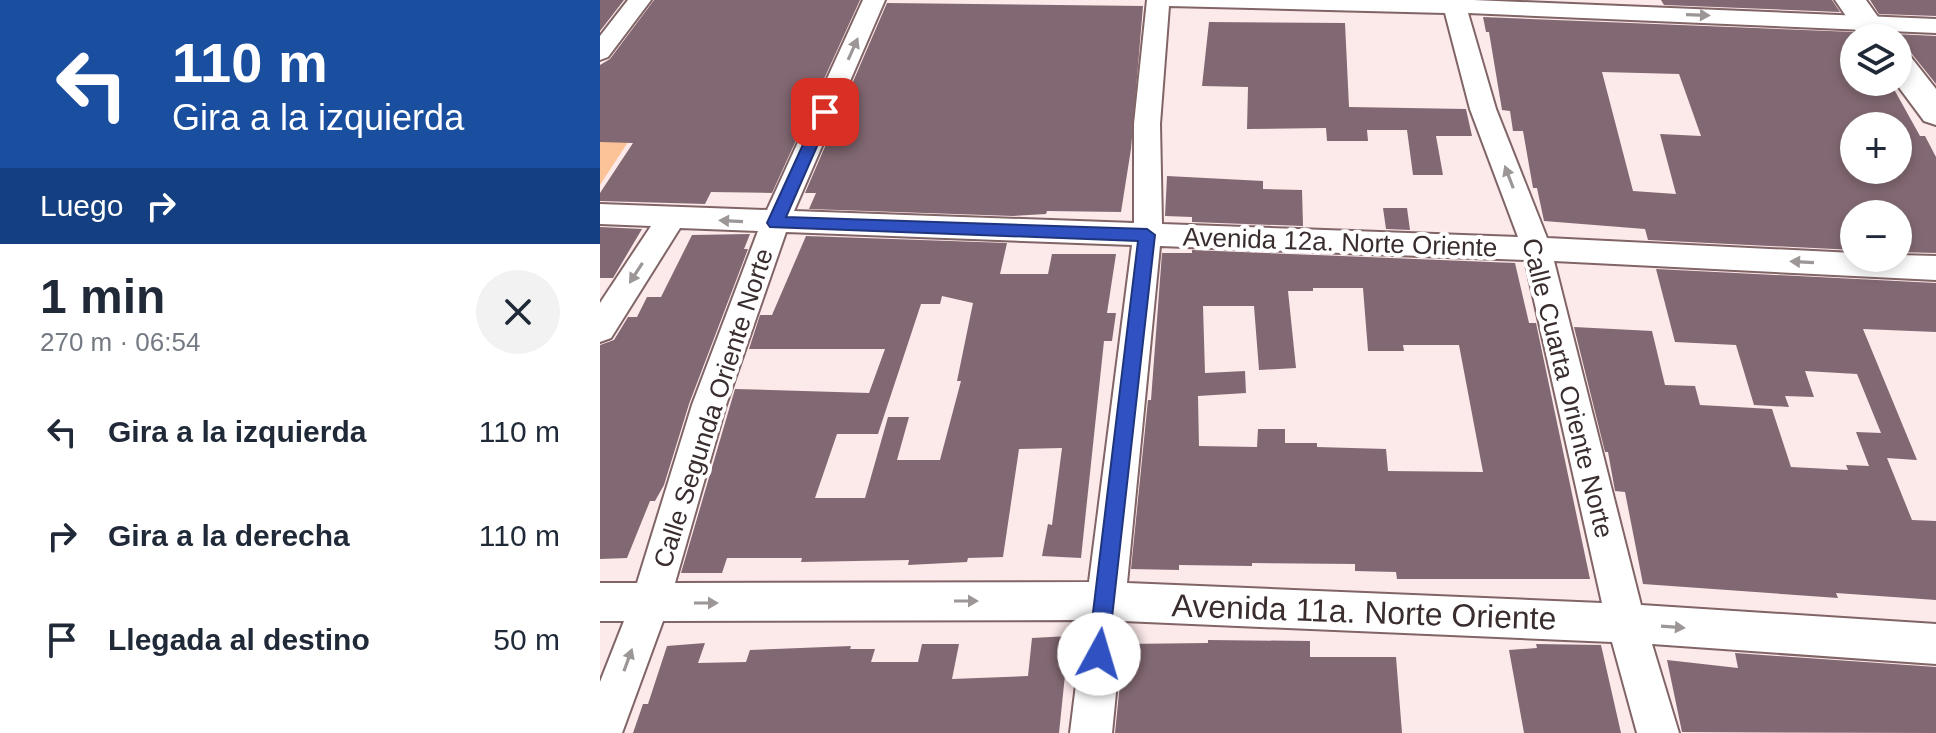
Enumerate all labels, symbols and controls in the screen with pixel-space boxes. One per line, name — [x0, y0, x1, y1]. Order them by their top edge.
one-way arrow — [1686, 9, 1711, 22]
map controls — [1840, 24, 1912, 272]
button: layers — [1840, 24, 1912, 96]
text: 110 m — [172, 31, 328, 94]
icon: left — [40, 32, 144, 136]
one-way arrow — [846, 37, 859, 60]
pin — [791, 78, 859, 146]
icon: arrive — [803, 90, 847, 134]
text: Gira a la izquierda — [172, 97, 464, 138]
button: + — [1840, 112, 1912, 184]
one-way arrow — [1502, 165, 1515, 189]
icon: right — [139, 184, 183, 228]
text: Luego — [40, 189, 123, 222]
button: − — [1840, 200, 1912, 272]
one-way arrow — [718, 214, 743, 227]
street label: Avenida 12a. Norte Oriente — [1182, 222, 1498, 262]
street label: Calle Cuarta Oriente Norte — [1516, 235, 1620, 541]
street label: Calle Segunda Oriente Norte — [647, 245, 779, 571]
one-way arrow — [1789, 255, 1814, 268]
one-way arrow — [628, 263, 643, 284]
text: 1 min — [40, 270, 165, 323]
button: close — [476, 270, 560, 354]
text: 270 m · 06:54 — [40, 327, 200, 357]
icon: left — [40, 410, 84, 454]
text: Gira a la izquierda — [108, 415, 366, 448]
text: 110 m — [479, 415, 560, 448]
icon: right — [40, 514, 84, 558]
text: Gira a la derecha — [108, 519, 350, 552]
text: 110 m — [479, 519, 560, 552]
street label: Avenida 11a. Norte Oriente — [1171, 587, 1557, 637]
one-way arrow — [954, 595, 979, 608]
one-way arrow — [694, 596, 719, 609]
position arrow — [1057, 612, 1141, 696]
icon: arrive — [40, 618, 84, 662]
one-way arrow — [1661, 621, 1686, 634]
text: Llegada al destino — [108, 623, 370, 656]
text: 50 m — [493, 623, 560, 656]
one-way arrow — [623, 648, 635, 672]

